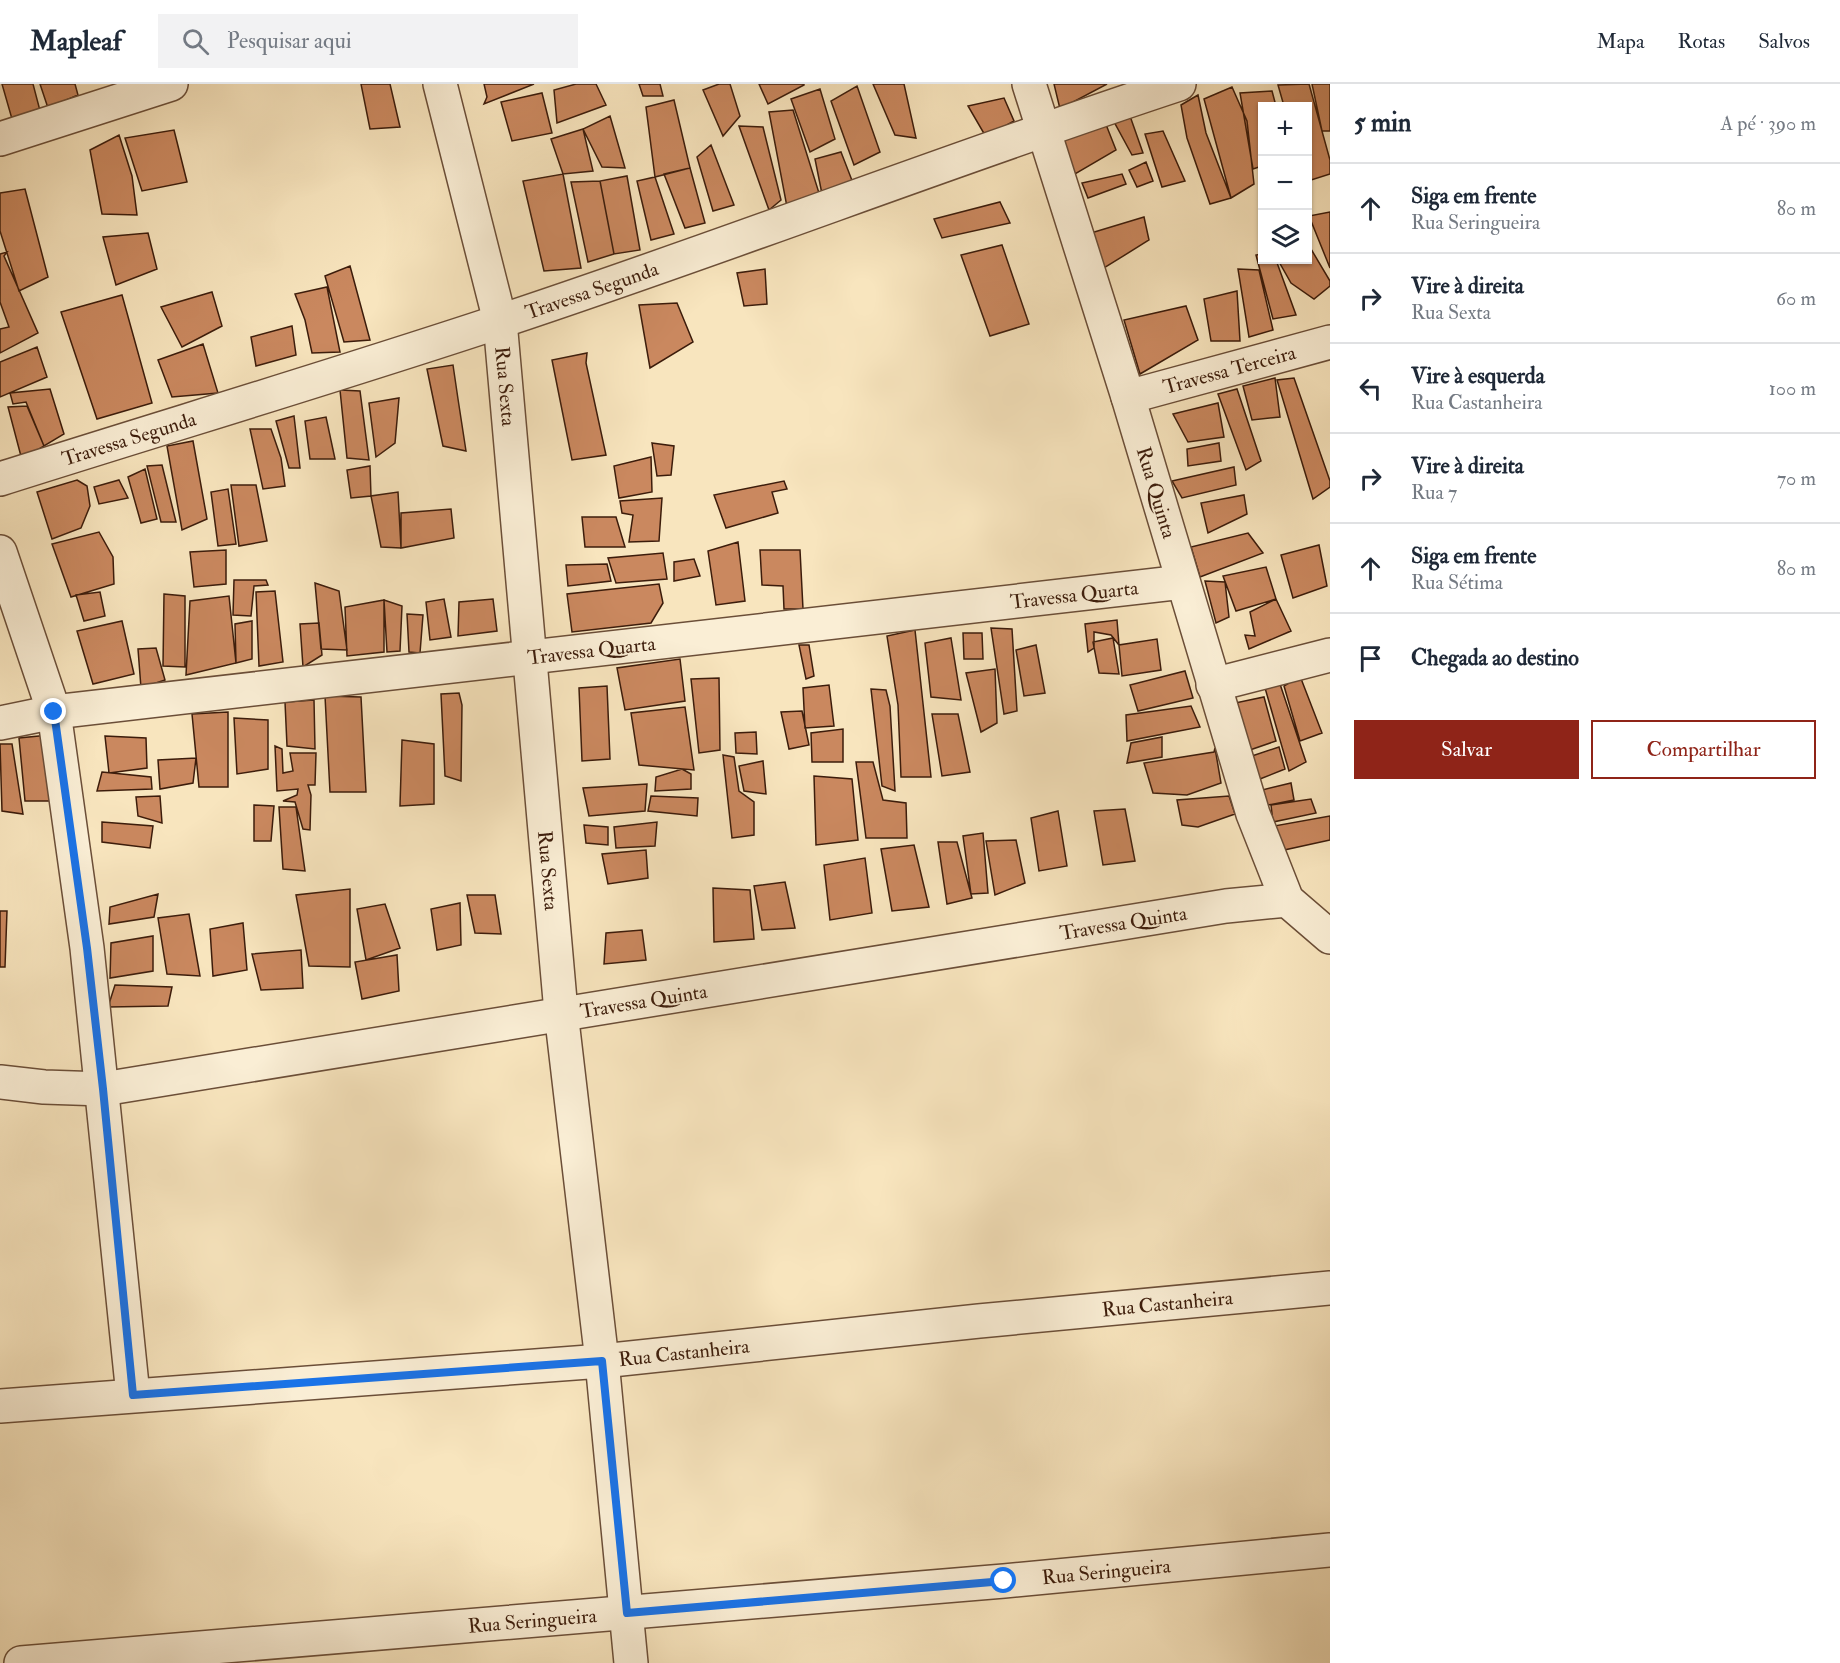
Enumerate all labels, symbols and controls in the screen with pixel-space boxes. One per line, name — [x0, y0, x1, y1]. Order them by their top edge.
search box — [158, 14, 578, 68]
text: Mapleaf — [30, 24, 122, 59]
icon: search — [179, 25, 212, 58]
text: Pesquisar aqui — [227, 27, 352, 55]
text: Mapa — [1597, 28, 1645, 55]
text: Rotas — [1678, 28, 1725, 55]
text: Salvos — [1758, 28, 1810, 55]
map controls — [1258, 102, 1312, 264]
button: + — [1258, 102, 1312, 156]
text: 5 min — [1354, 107, 1411, 139]
text: A pé · 390 m — [1720, 111, 1816, 136]
button: − — [1258, 156, 1312, 210]
text: Siga em frente — [1411, 182, 1536, 210]
icon: ahead — [1354, 192, 1387, 225]
text: 80 m — [1777, 196, 1816, 221]
button: layers — [1258, 210, 1312, 264]
text: Rua Seringueira — [1411, 210, 1540, 235]
street label: Travessa Segunda — [522, 255, 662, 325]
text: Vire à direita — [1411, 272, 1524, 300]
icon: right — [1354, 282, 1387, 315]
text: 60 m — [1776, 286, 1816, 311]
text: Rua Sexta — [1411, 300, 1491, 325]
street label: Travessa Terceira — [1160, 339, 1299, 399]
street label: Rua Sexta — [490, 345, 522, 428]
text: Vire à esquerda — [1411, 362, 1545, 390]
icon: left — [1354, 372, 1387, 405]
text: 100 m — [1769, 376, 1816, 401]
text: Rua Castanheira — [1411, 390, 1542, 415]
street label: Travessa Segunda — [59, 406, 200, 471]
street label: Rua Quinta — [1131, 444, 1182, 542]
text: Vire à direita — [1411, 452, 1524, 480]
icon: right — [1354, 462, 1387, 495]
text: 70 m — [1777, 466, 1816, 491]
text: Rua 7 — [1411, 480, 1457, 505]
text: Siga em frente — [1411, 542, 1536, 570]
icon: ahead — [1354, 552, 1387, 585]
text: 80 m — [1777, 556, 1816, 581]
text: Rua Sétima — [1411, 570, 1503, 595]
street label: Travessa Quarta — [1009, 575, 1140, 614]
street label: Travessa Quarta — [526, 630, 657, 670]
icon: arrive — [1354, 642, 1387, 675]
text: Chegada ao destino — [1411, 644, 1579, 672]
route end — [40, 698, 66, 724]
button: Salvar — [1354, 720, 1579, 779]
button: Compartilhar — [1591, 720, 1816, 779]
street label: Rua Sexta — [533, 829, 565, 912]
street label: Travessa Quinta — [1058, 900, 1189, 945]
street label: Travessa Quinta — [578, 978, 710, 1024]
street label: Rua Castanheira — [1101, 1285, 1235, 1322]
street label: Rua Castanheira — [617, 1333, 751, 1372]
street label: Rua Seringueira — [1041, 1553, 1172, 1590]
route start — [990, 1567, 1016, 1593]
street label: Rua Seringueira — [467, 1602, 598, 1638]

